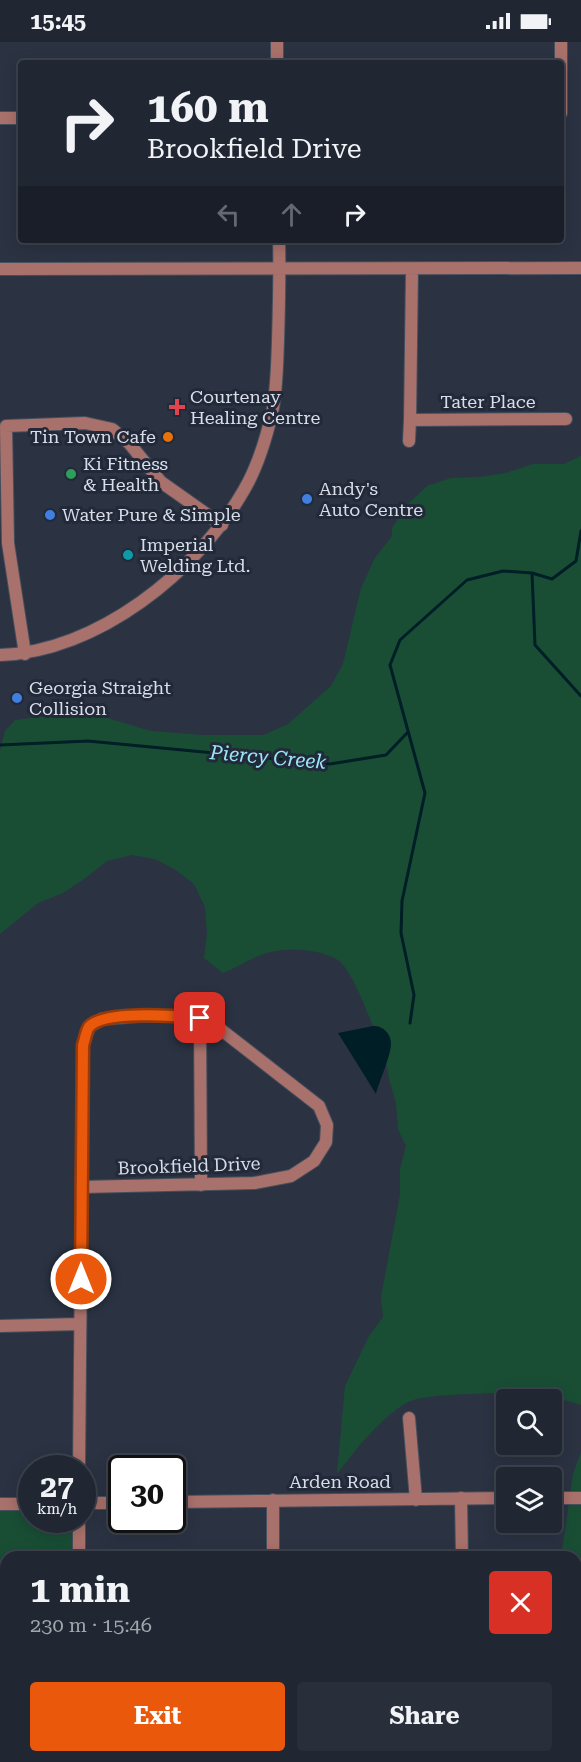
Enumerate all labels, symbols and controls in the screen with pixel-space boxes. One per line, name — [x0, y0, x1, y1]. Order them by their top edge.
text: 15:45 — [30, 9, 86, 34]
text: 160 m — [147, 83, 269, 132]
icon: right — [48, 84, 126, 162]
text: Brookfield Drive — [147, 133, 362, 165]
icon: left — [212, 198, 245, 231]
icon: ahead — [275, 198, 308, 231]
icon: right — [338, 198, 371, 231]
place label: Courtenay Healing Centre — [190, 386, 320, 428]
street label: Tater Place — [440, 391, 536, 412]
marker: Courtenay Healing Centre — [168, 398, 186, 416]
place label: Tin Town Cafe — [30, 426, 156, 447]
marker: Tin Town Cafe — [161, 430, 175, 444]
place label: Ki Fitness & Health — [83, 453, 168, 495]
marker: Ki Fitness & Health — [64, 467, 78, 481]
place label: Andy's Auto Centre — [319, 478, 423, 520]
marker: Andy's Auto Centre — [300, 492, 314, 506]
place label: Water Pure & Simple — [62, 504, 241, 525]
marker: Water Pure & Simple — [43, 508, 57, 522]
place label: Imperial Welding Ltd. — [140, 534, 250, 576]
marker: Imperial Welding Ltd. — [121, 548, 135, 562]
place label: Georgia Straight Collision — [29, 677, 171, 719]
marker: Georgia Straight Collision — [10, 691, 24, 705]
water label: Piercy Creek — [208, 740, 327, 774]
pin — [174, 992, 225, 1043]
icon: arrive — [183, 1001, 216, 1034]
street label: Brookfield Drive — [117, 1153, 261, 1178]
position arrow — [49, 1247, 113, 1311]
map controls — [496, 1389, 562, 1533]
button: search — [496, 1389, 562, 1455]
speed limit sign: 30 — [108, 1455, 186, 1533]
button: layers — [496, 1467, 562, 1533]
text: 27 — [40, 1469, 74, 1504]
street label: Arden Road — [289, 1471, 391, 1492]
text: km/h — [37, 1500, 77, 1518]
text: 1 min — [30, 1569, 130, 1611]
button: close — [489, 1571, 552, 1634]
text: 230 m · 15:46 — [30, 1613, 152, 1637]
button: Exit — [30, 1682, 285, 1751]
button: Share — [297, 1682, 552, 1751]

